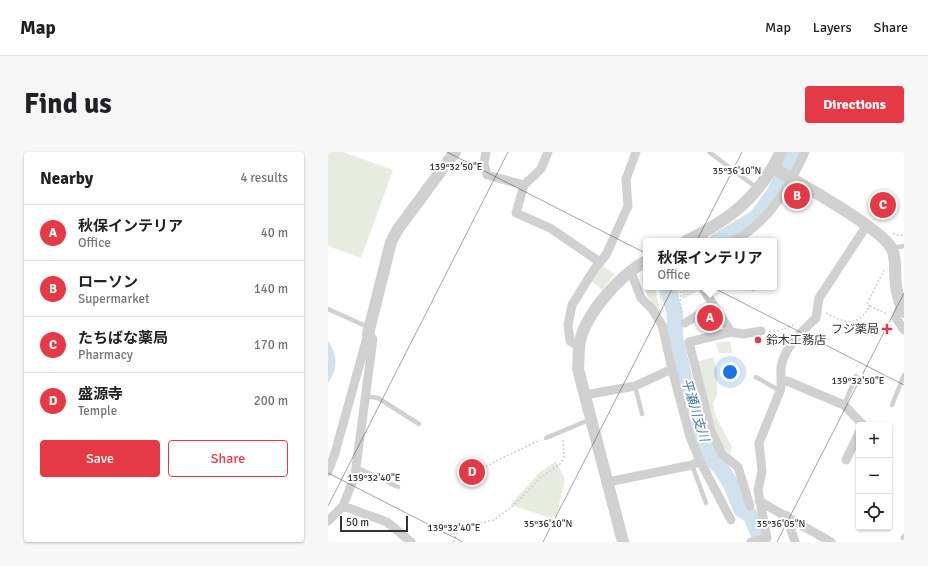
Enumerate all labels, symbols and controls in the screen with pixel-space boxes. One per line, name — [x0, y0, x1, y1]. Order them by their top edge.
text: Map — [20, 16, 56, 40]
text: Map — [765, 19, 791, 36]
text: Layers — [813, 19, 852, 36]
text: Share — [874, 19, 908, 36]
button: Directions — [805, 86, 904, 123]
text: Find us — [24, 87, 112, 121]
text: 139°32'50"E — [429, 161, 483, 173]
text: 35°36'10"N — [713, 165, 761, 177]
text: Nearby — [40, 168, 93, 189]
text: 4 results — [240, 170, 288, 186]
pin: B — [784, 181, 810, 211]
pin: C — [870, 190, 896, 220]
text: 秋保インテリア — [78, 217, 183, 235]
text: A — [49, 225, 57, 241]
text: 40 m — [261, 225, 288, 241]
text: Office — [78, 235, 111, 251]
popup — [643, 238, 777, 290]
text: 秋保インテリア — [657, 249, 763, 267]
text: Office — [657, 267, 690, 283]
text: ローソン — [78, 273, 138, 291]
text: B — [49, 281, 57, 297]
text: 140 m — [254, 281, 288, 297]
text: Supermarket — [78, 291, 150, 307]
pin: A — [697, 303, 723, 333]
place label: フジ薬局 — [831, 322, 879, 337]
marker: フジ薬局 — [882, 324, 892, 334]
text: たちばな薬局 — [78, 329, 168, 347]
place label: 鈴木工務店 — [766, 333, 826, 348]
marker: 鈴木工務店 — [753, 335, 763, 345]
text: C — [49, 337, 57, 353]
text: 170 m — [254, 337, 288, 353]
text: Pharmacy — [78, 347, 133, 363]
your location — [720, 362, 740, 382]
text: 139°32'50"E — [831, 375, 885, 387]
water label: 平瀬川支川 — [678, 377, 713, 445]
text: 盛源寺 — [78, 385, 123, 403]
text: D — [49, 393, 57, 409]
text: 200 m — [254, 393, 288, 409]
text: Temple — [78, 403, 117, 419]
map controls — [856, 422, 892, 530]
button: + — [856, 422, 892, 458]
button: Save — [40, 440, 160, 477]
button: Share — [168, 440, 288, 477]
pin: D — [459, 457, 485, 487]
button: − — [856, 458, 892, 494]
text: 139°32'40"E — [347, 472, 401, 484]
button: locate — [856, 494, 892, 530]
scale bar — [340, 514, 408, 533]
text: 50 m — [346, 516, 369, 529]
text: 35°36'10"N — [524, 518, 572, 530]
text: 35°36'05"N — [757, 518, 805, 530]
text: 139°32'40"E — [427, 522, 481, 534]

